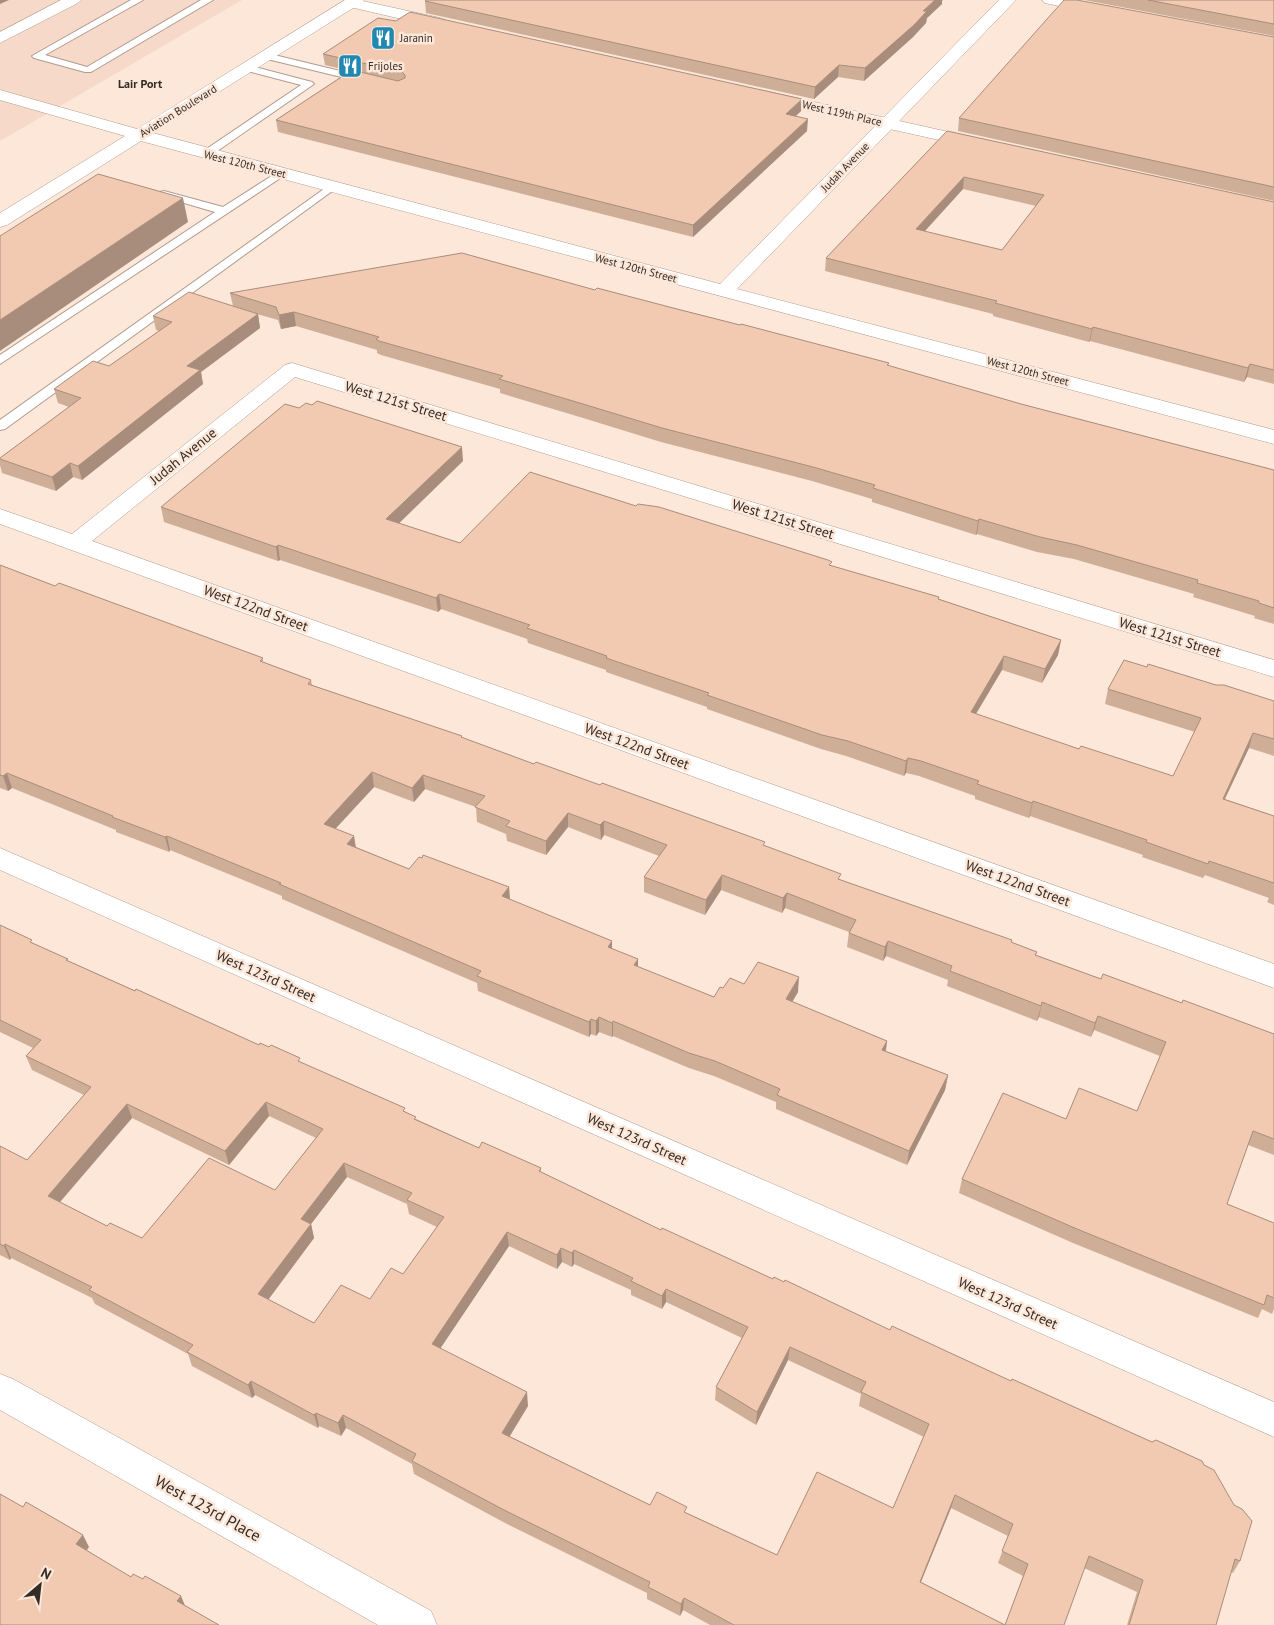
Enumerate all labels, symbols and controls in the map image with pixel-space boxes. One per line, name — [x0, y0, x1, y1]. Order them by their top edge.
restaurant icon: Jaranin — [370, 25, 396, 51]
place label: Jaranin — [399, 31, 433, 45]
restaurant icon: Frijoles — [337, 53, 363, 79]
place label: Frijoles — [368, 59, 403, 73]
district label: Lair Port — [118, 76, 163, 91]
street label: Aviation Boulevard — [137, 82, 219, 140]
street label: West 119th Place — [801, 97, 884, 129]
street label: Judah Avenue — [817, 139, 872, 195]
street label: West 120th Street — [202, 147, 288, 181]
street label: West 120th Street — [593, 250, 679, 286]
street label: West 120th Street — [985, 353, 1071, 389]
street label: West 121st Street — [343, 377, 449, 425]
street label: Judah Avenue — [145, 424, 220, 489]
street label: West 121st Street — [730, 495, 836, 543]
street label: West 122nd Street — [201, 581, 311, 635]
street label: West 121st Street — [1117, 613, 1223, 661]
street label: West 122nd Street — [582, 719, 692, 773]
street label: West 122nd Street — [963, 856, 1073, 910]
street label: West 123rd Street — [213, 946, 319, 1006]
street label: West 123rd Street — [584, 1109, 690, 1169]
street label: West 123rd Street — [955, 1273, 1061, 1333]
street label: West 123rd Place — [151, 1471, 265, 1545]
north arrow — [15, 1560, 65, 1610]
text: N — [38, 1563, 54, 1584]

